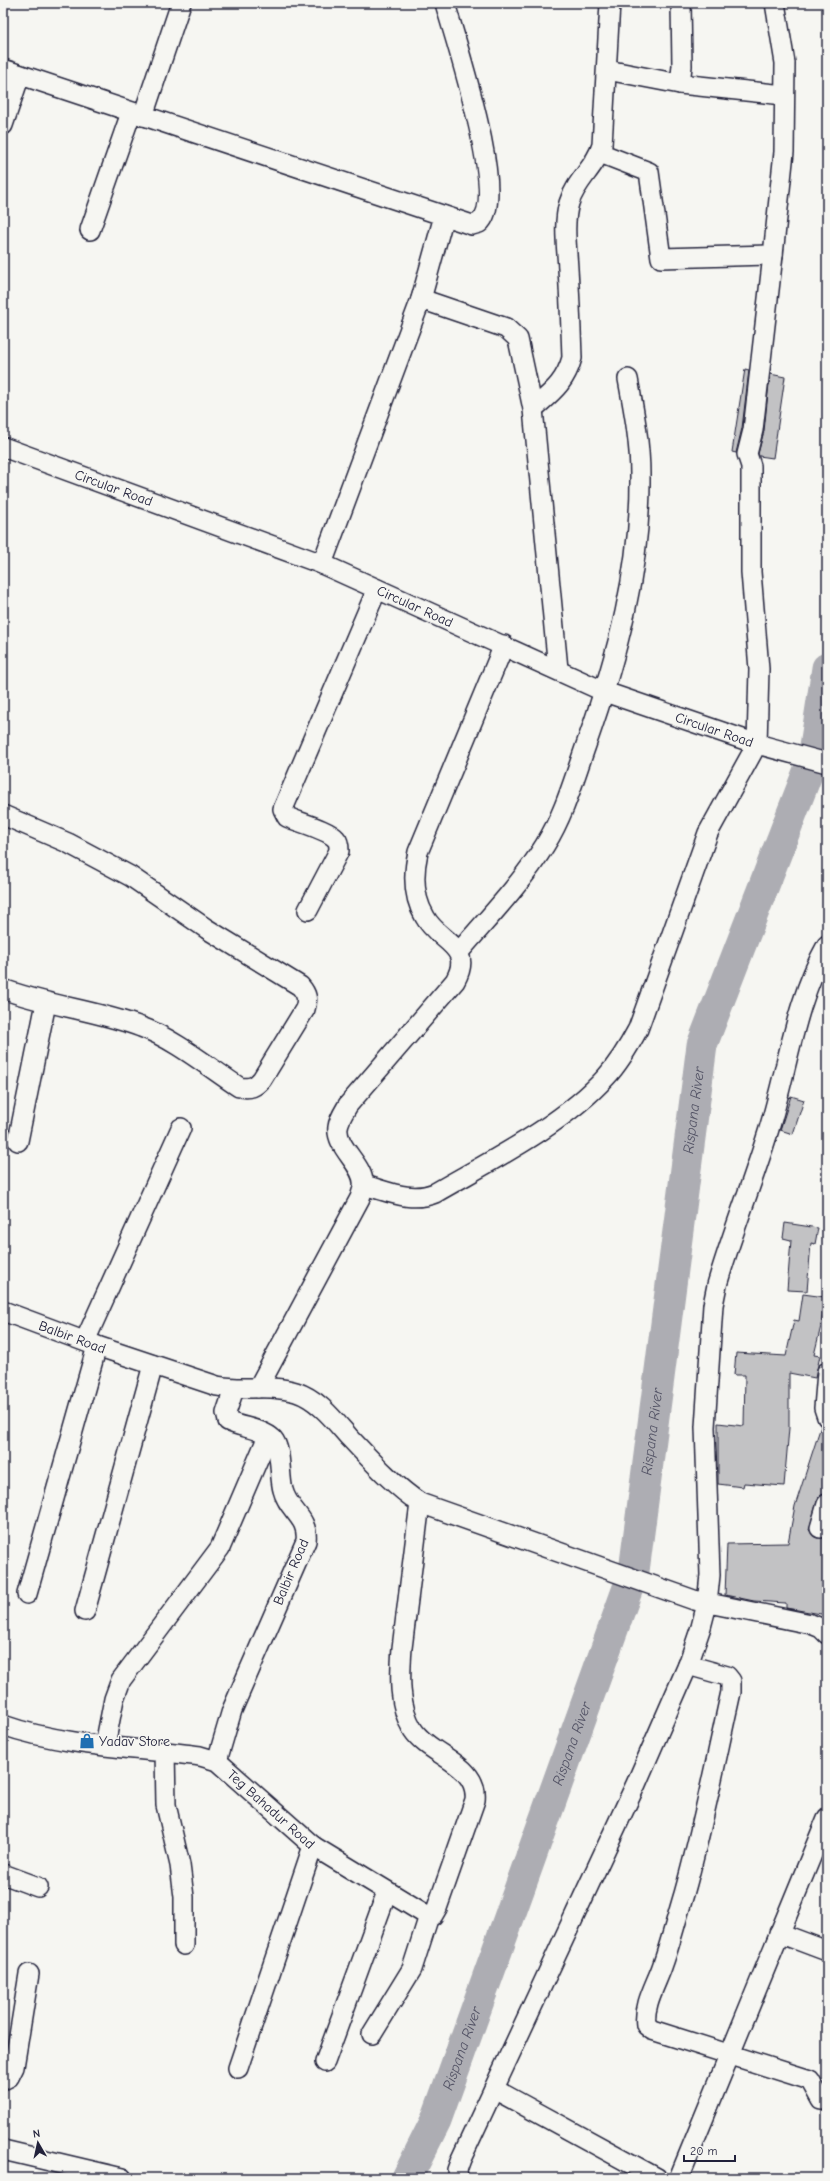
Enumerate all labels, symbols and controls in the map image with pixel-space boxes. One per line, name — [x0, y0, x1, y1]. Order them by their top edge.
street label: Circular Road — [73, 466, 155, 510]
street label: Circular Road — [374, 582, 456, 631]
street label: Circular Road — [673, 708, 756, 751]
water label: Rispana River — [679, 1065, 708, 1155]
street label: Balbir Road — [36, 1317, 108, 1357]
water label: Rispana River — [637, 1386, 667, 1476]
street label: Balbir Road — [269, 1536, 313, 1608]
water label: Rispana River — [548, 1698, 595, 1788]
shop icon: Yadav Store — [78, 1732, 96, 1750]
place label: Yadav Store — [99, 1733, 170, 1750]
street label: Teg Bahadur Road — [224, 1766, 318, 1852]
water label: Rispana River — [439, 2003, 485, 2093]
north arrow — [18, 2123, 58, 2163]
text: N — [32, 2127, 41, 2141]
scale bar — [684, 2137, 735, 2163]
text: 20 m — [690, 2144, 718, 2158]

